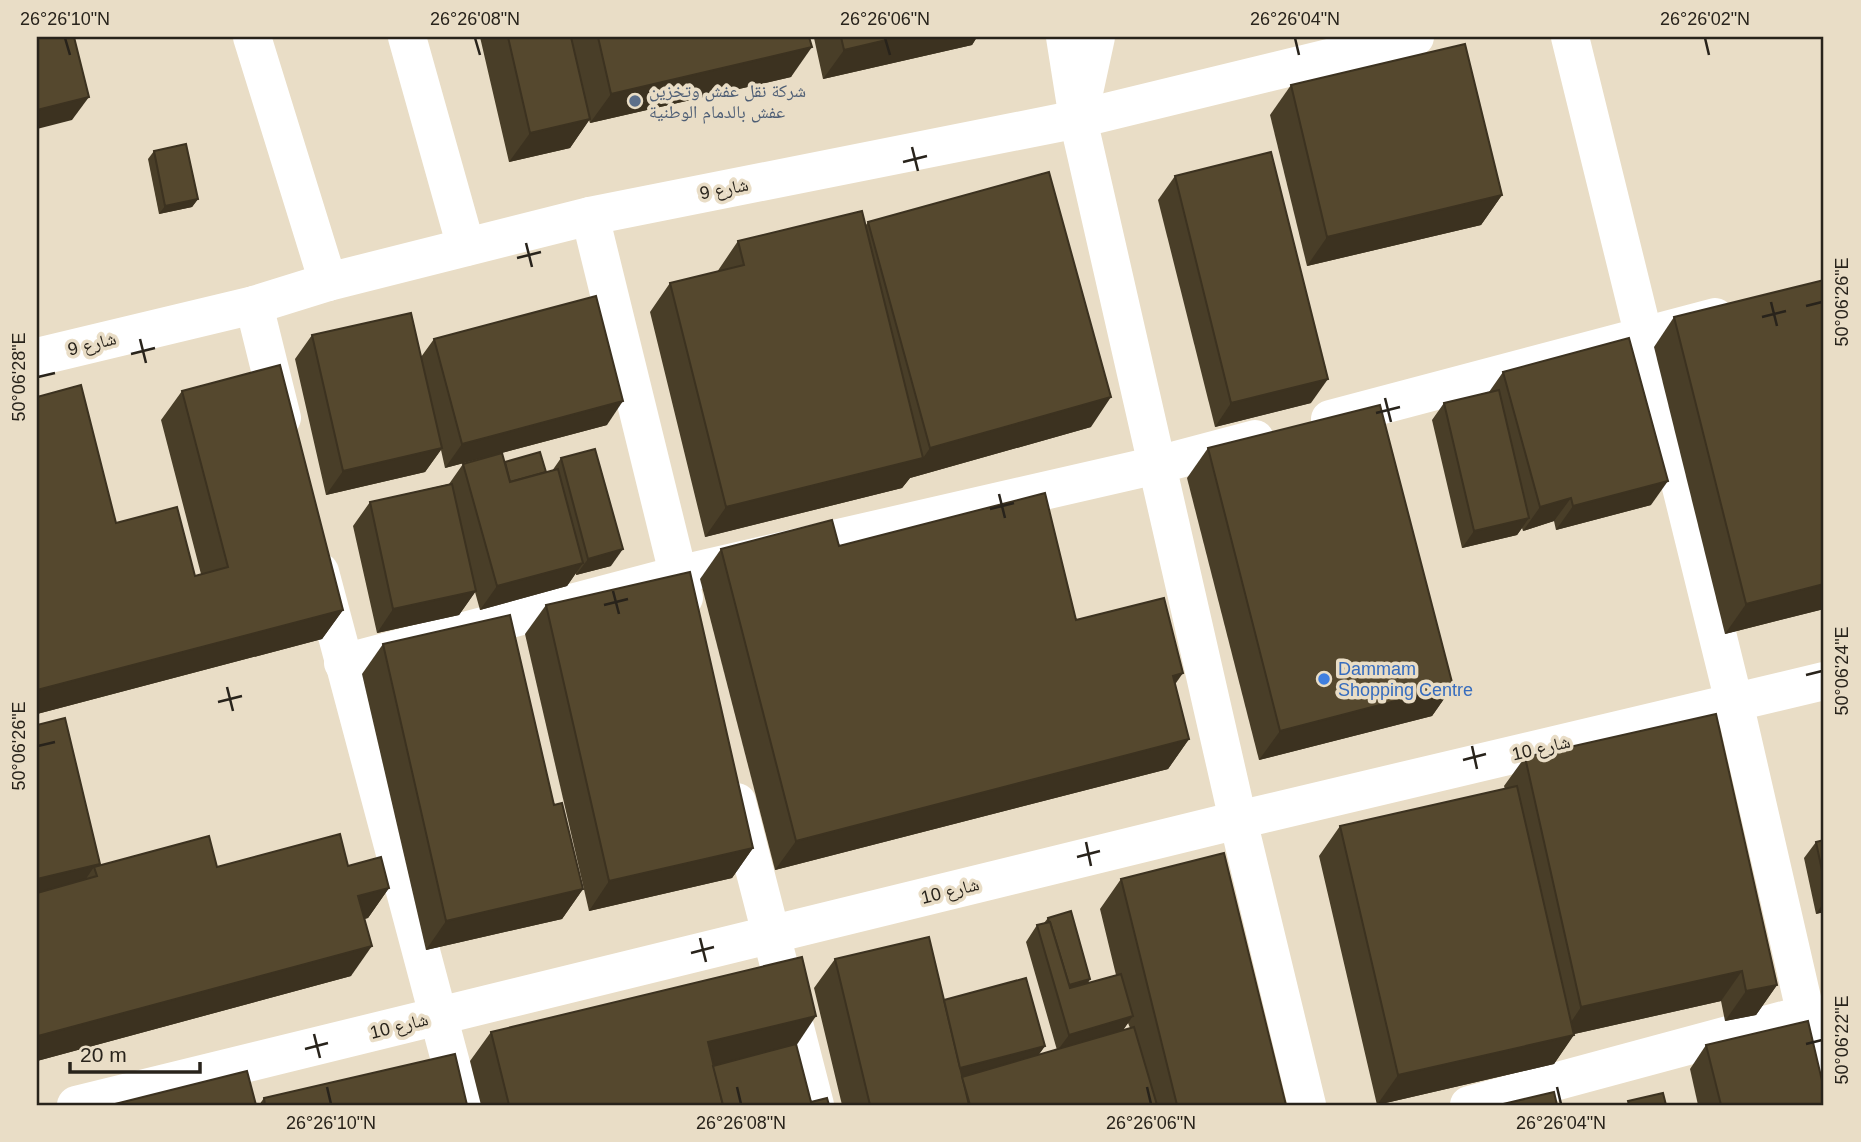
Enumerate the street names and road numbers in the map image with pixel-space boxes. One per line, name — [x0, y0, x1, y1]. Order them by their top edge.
street label: شارع 9 — [698, 174, 750, 204]
street label: شارع 9 — [66, 328, 119, 361]
street label: شارع 10 — [1510, 732, 1572, 765]
street label: شارع 10 — [919, 874, 981, 909]
street label: شارع 10 — [368, 1009, 430, 1044]

